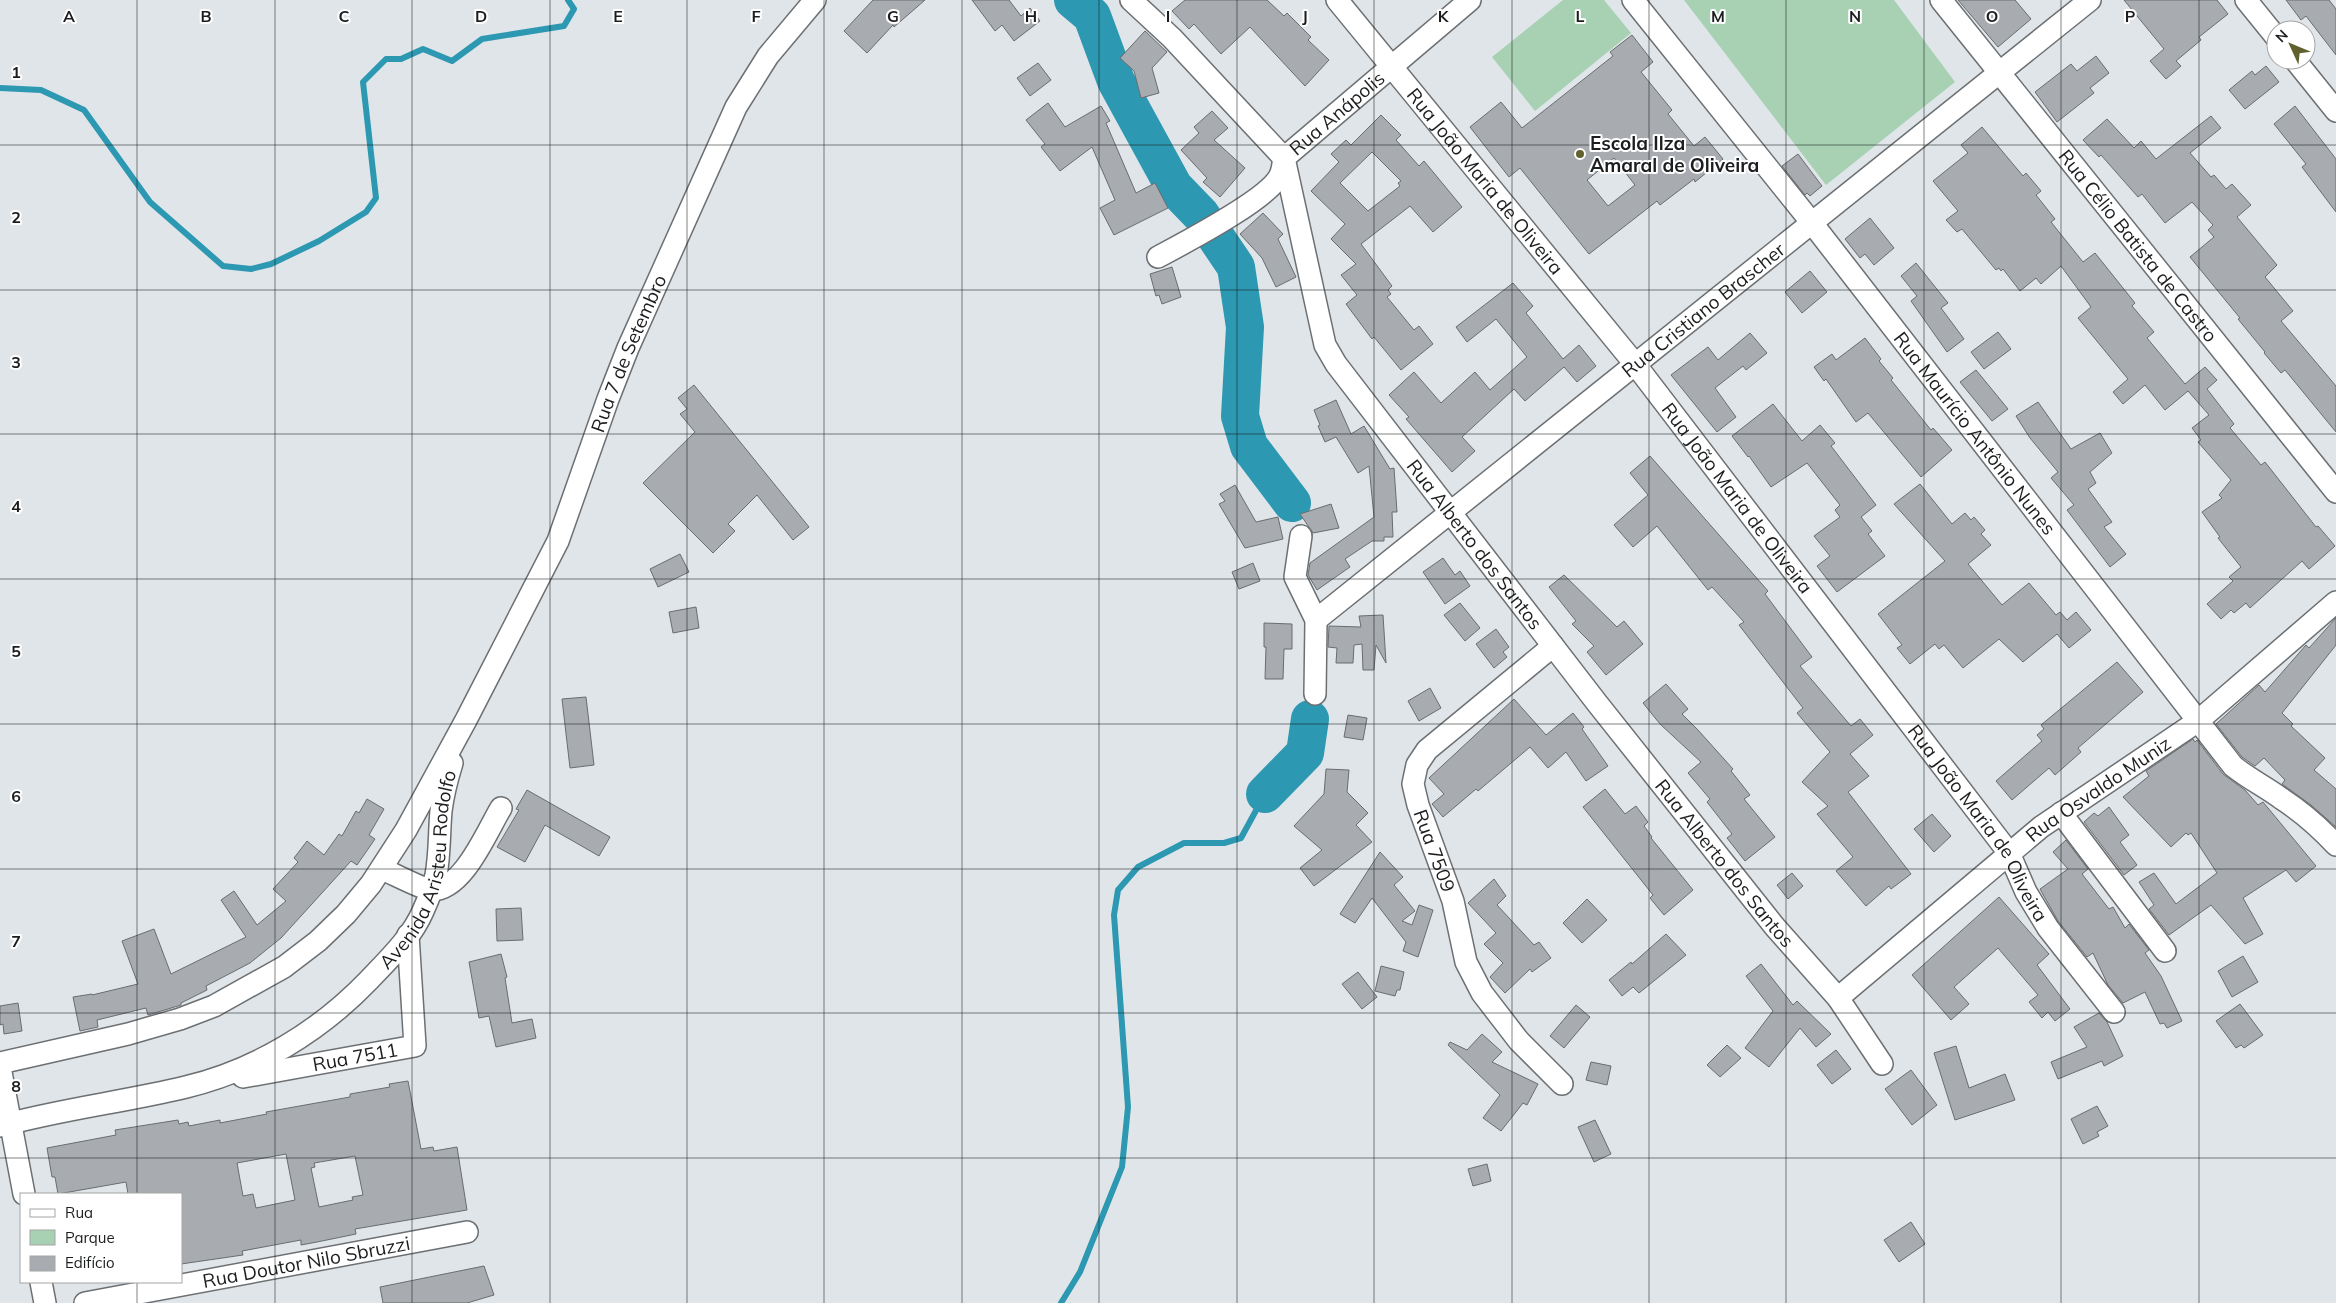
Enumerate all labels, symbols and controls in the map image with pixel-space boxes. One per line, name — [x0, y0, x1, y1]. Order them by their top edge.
text: A — [63, 6, 75, 26]
text: B — [200, 6, 212, 26]
text: C — [339, 6, 350, 26]
text: D — [475, 6, 487, 26]
text: E — [613, 6, 623, 26]
text: F — [751, 6, 761, 26]
text: G — [887, 6, 899, 26]
text: H — [1025, 6, 1037, 26]
text: I — [1166, 6, 1170, 26]
text: J — [1302, 6, 1308, 26]
text: K — [1438, 6, 1450, 26]
text: L — [1576, 6, 1585, 26]
text: M — [1711, 6, 1725, 26]
text: N — [1849, 6, 1861, 26]
text: O — [1986, 6, 1998, 26]
text: P — [2125, 6, 2136, 26]
north arrow — [2266, 20, 2316, 70]
text: N — [2272, 26, 2292, 46]
text: 1 — [11, 62, 21, 82]
street label: Rua Anápolis — [1284, 66, 1389, 160]
street label: Rua João Maria de Oliveira — [1402, 83, 1569, 279]
place label: Escola Ilza Amaral de Oliveira — [1590, 131, 1759, 177]
street label: Rua Célio Batista de Castro — [2054, 144, 2223, 347]
marker: Escola Ilza Amaral de Oliveira — [1574, 148, 1586, 160]
text: 2 — [11, 207, 21, 227]
street label: Rua Cristiano Brascher — [1617, 237, 1790, 382]
street label: Rua 7 de Setembro — [585, 271, 671, 435]
street label: Rua Maurício Antônio Nunes — [1889, 327, 2061, 540]
text: 3 — [11, 352, 21, 372]
street label: Rua João Maria de Oliveira — [1657, 398, 1818, 598]
street label: Rua Alberto dos Santos — [1402, 454, 1548, 634]
text: 4 — [11, 496, 21, 516]
text: 5 — [11, 641, 21, 661]
street label: Rua João Maria de Oliveira — [1903, 719, 2053, 926]
street label: Rua Osvaldo Muniz — [2021, 731, 2175, 847]
street label: Avenida Aristeu Rodolfo — [374, 767, 461, 974]
street label: Rua Alberto dos Santos — [1650, 774, 1799, 952]
text: 6 — [11, 786, 21, 806]
street label: Rua 7509 — [1409, 806, 1461, 895]
text: 7 — [11, 931, 21, 951]
street label: Rua 7511 — [311, 1037, 400, 1076]
text: 8 — [11, 1076, 21, 1096]
legend — [20, 1193, 182, 1283]
text: Rua — [65, 1203, 93, 1222]
text: Parque — [65, 1228, 115, 1247]
street label: Rua Doutor Nilo Sbruzzi — [201, 1231, 412, 1293]
text: Edifício — [65, 1253, 115, 1272]

